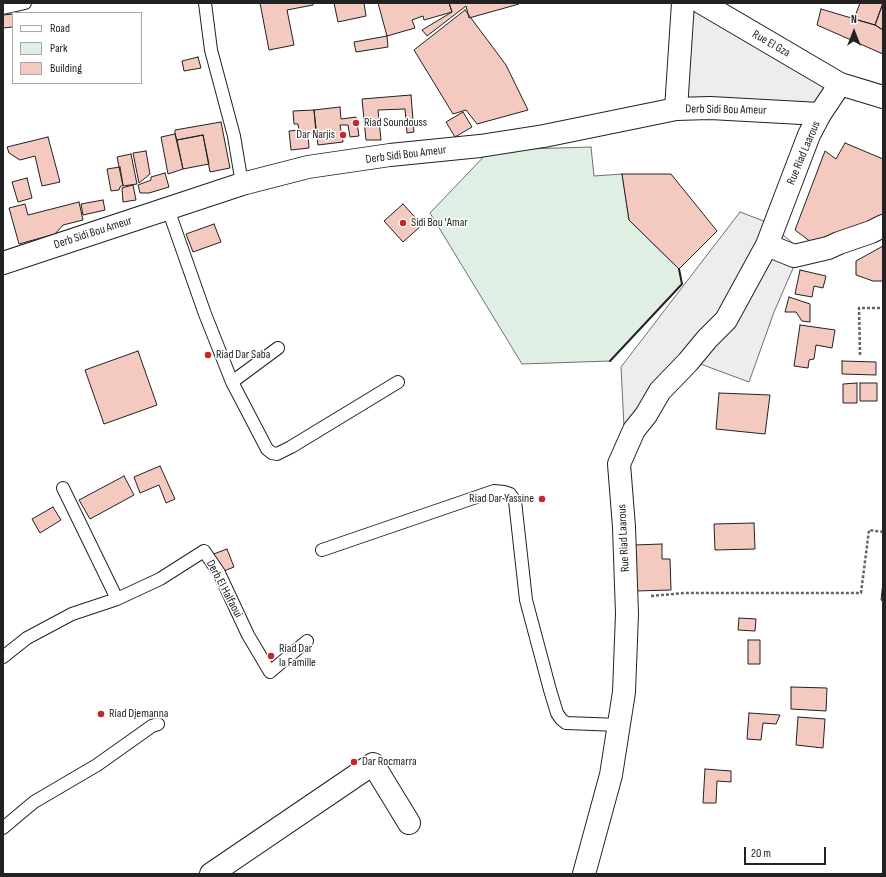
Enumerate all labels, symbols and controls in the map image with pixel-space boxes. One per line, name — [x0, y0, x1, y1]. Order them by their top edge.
legend — [12, 12, 142, 84]
north arrow — [834, 12, 874, 52]
text: N — [851, 13, 857, 26]
text: Road — [50, 21, 70, 36]
street label: Rue El Gza — [750, 27, 792, 61]
text: Park — [50, 41, 68, 56]
text: Building — [50, 61, 82, 76]
street label: Derb Sidi Bou Ameur — [685, 102, 767, 118]
place label: Riad Soundouss — [364, 116, 427, 130]
marker: Riad Soundouss — [351, 118, 361, 128]
street label: Rue Riad Laarous — [784, 119, 824, 187]
place label: Dar Narjis — [296, 128, 335, 142]
marker: Dar Narjis — [338, 130, 348, 140]
street label: Derb Sidi Bou Ameur — [365, 143, 447, 167]
street label: Derb Sidi Bou Ameur — [52, 214, 134, 252]
place label: Sidi Bou 'Amar — [411, 216, 468, 230]
marker: Sidi Bou 'Amar — [398, 218, 408, 228]
place label: Riad Dar Saba — [216, 348, 270, 362]
marker: Riad Dar Saba — [203, 350, 213, 360]
place label: Riad Dar Yassine — [469, 492, 534, 506]
marker: Riad Dar Yassine — [537, 494, 547, 504]
street label: Rue Riad Laarous — [615, 504, 633, 572]
street label: Derb El Halfaoui — [203, 558, 245, 620]
place label: Riad Dar la Famille — [279, 642, 316, 670]
marker: Riad Dar la Famille — [266, 651, 276, 661]
place label: Riad Djemanna — [109, 707, 168, 721]
marker: Riad Djemanna — [96, 709, 106, 719]
place label: Dar Rocmarra — [362, 755, 417, 769]
marker: Dar Rocmarra — [349, 757, 359, 767]
scale bar — [746, 839, 828, 865]
text: 20 m — [751, 846, 771, 861]

